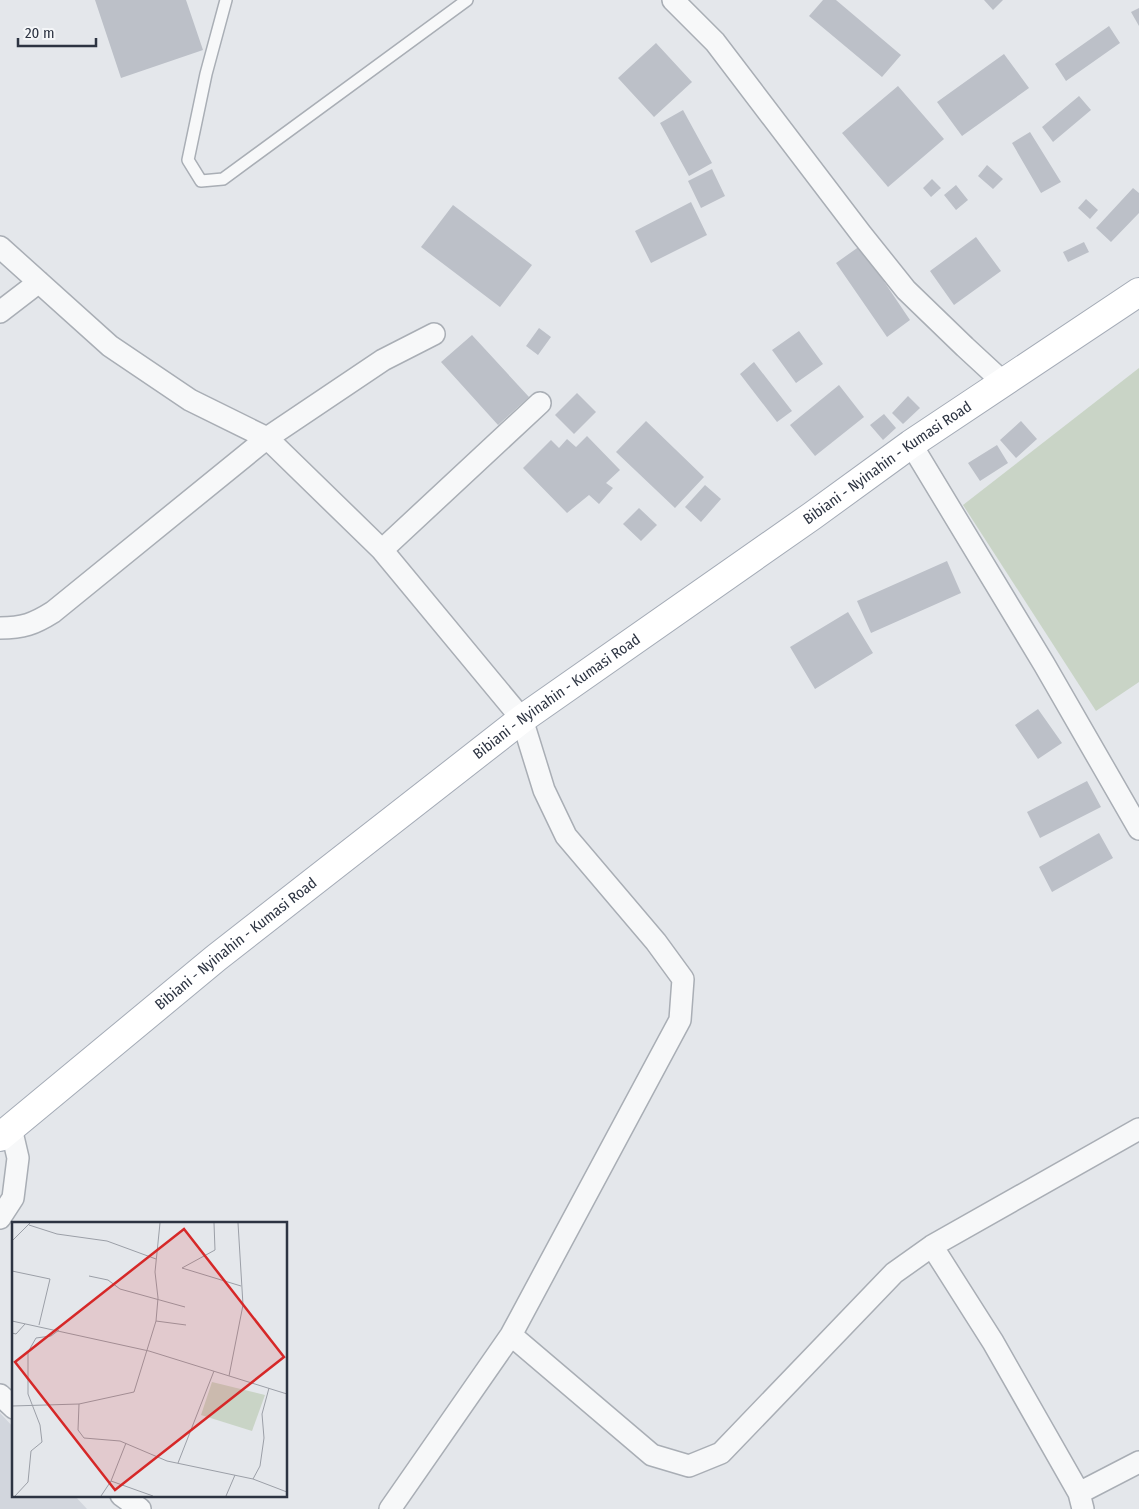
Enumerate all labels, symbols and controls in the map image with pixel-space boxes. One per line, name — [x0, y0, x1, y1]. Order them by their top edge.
scale bar — [18, 15, 95, 47]
text: 20 m — [25, 24, 55, 42]
street label: Bibiani - Nyinahin - Kumasi Road — [800, 397, 975, 528]
street label: Bibiani - Nyinahin - Kumasi Road — [469, 630, 644, 763]
street label: Bibiani - Nyinahin - Kumasi Road — [151, 874, 320, 1014]
inset map — [12, 1222, 288, 1496]

